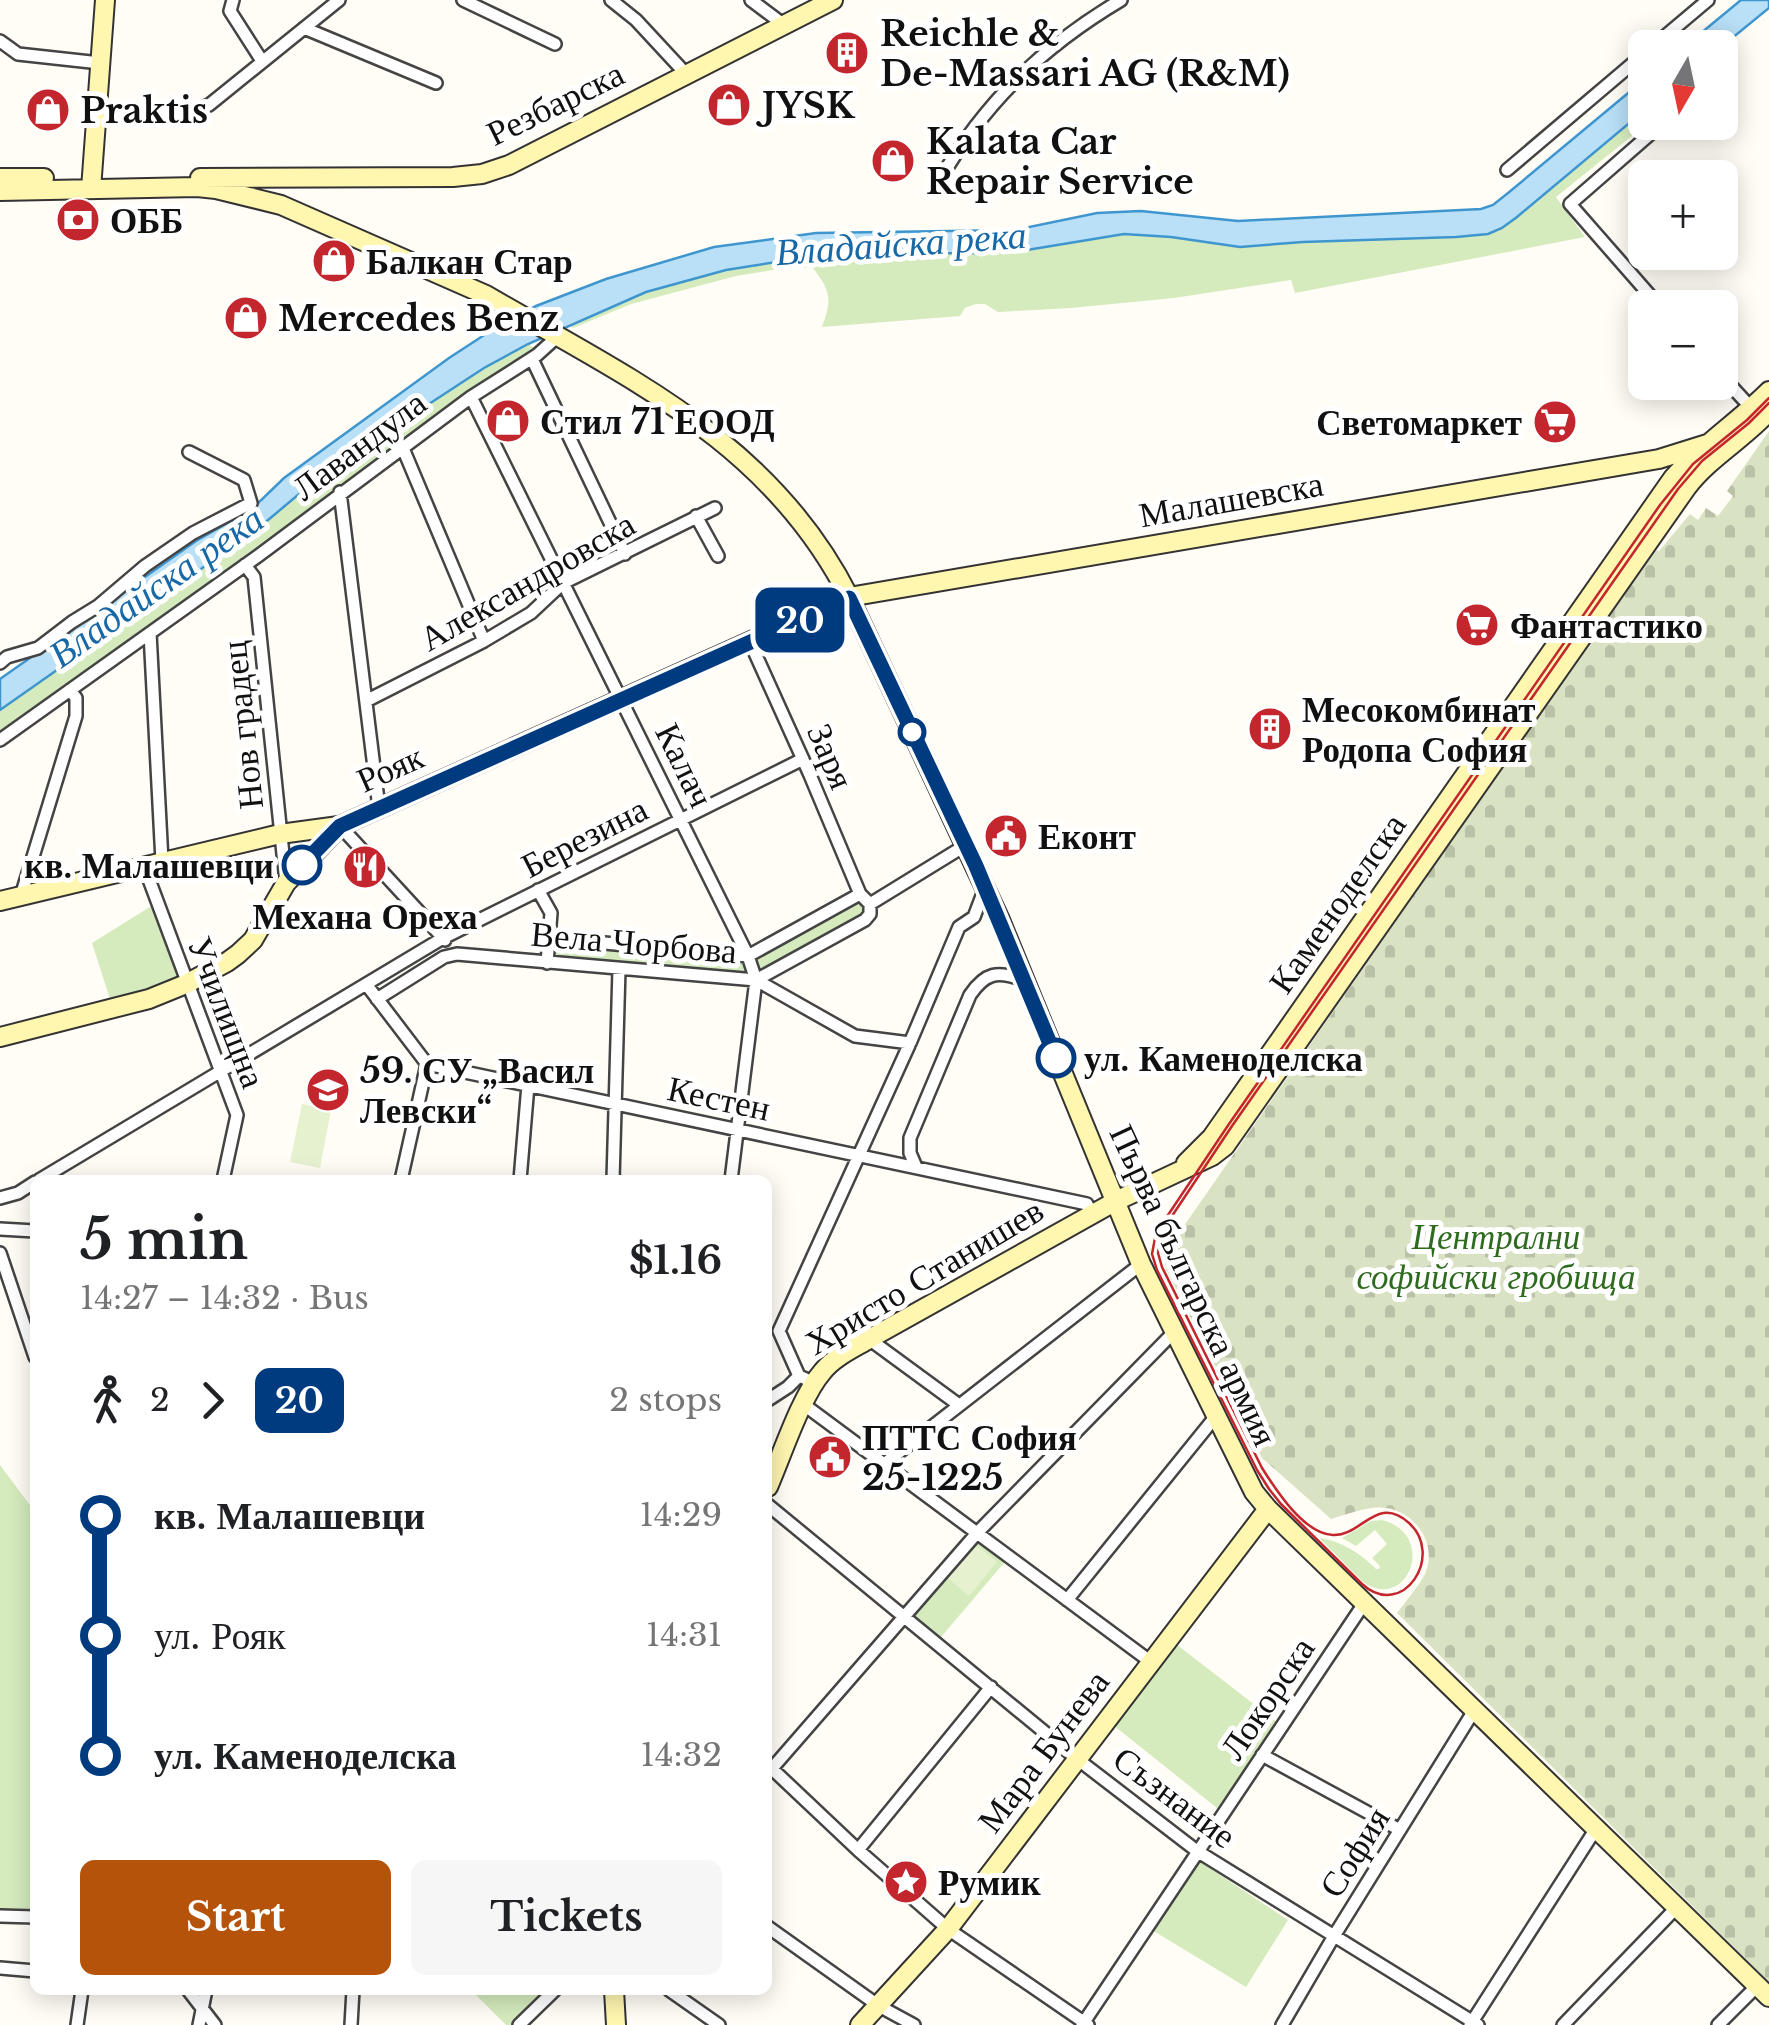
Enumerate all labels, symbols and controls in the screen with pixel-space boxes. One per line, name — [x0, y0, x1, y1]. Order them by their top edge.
place label: Reichle & De-Massari AG (R&M) — [880, 12, 1290, 95]
building icon: Reichle & De-Massari AG (R&M) — [824, 30, 870, 76]
north arrow — [1628, 30, 1738, 140]
map controls — [1628, 30, 1738, 400]
street label: Резбарска — [479, 51, 631, 155]
shop icon: JYSK — [706, 82, 752, 128]
place label: JYSK — [756, 84, 856, 127]
shop icon: Praktis — [25, 87, 71, 133]
place label: Praktis — [80, 89, 208, 132]
place label: Kalata Car Repair Service — [926, 120, 1194, 203]
shop icon: Kalata Car Repair Service — [870, 138, 916, 184]
button: + — [1628, 160, 1738, 270]
bank icon: ОББ — [55, 197, 101, 243]
place label: ОББ — [110, 199, 184, 242]
water label: Владайска река — [774, 211, 1028, 275]
shop icon: Балкан Стар — [311, 238, 357, 284]
place label: Балкан Стар — [366, 240, 573, 283]
button: − — [1628, 290, 1738, 400]
shop icon: Mercedes Benz — [223, 295, 269, 341]
place label: Mercedes Benz — [278, 297, 559, 340]
street label: Лавандула — [284, 380, 435, 509]
shop icon: Стил 71 ЕООД — [485, 398, 531, 444]
supermarket icon: Светомаркет — [1532, 399, 1578, 445]
place label: Стил 71 ЕООД — [540, 400, 775, 443]
place label: Светомаркет — [1316, 401, 1522, 444]
street label: Малашевска — [1136, 462, 1327, 536]
water label: Владайска река — [40, 495, 272, 677]
street label: Александровска — [412, 502, 643, 660]
line badge: 20 — [755, 588, 845, 652]
text: 20 — [775, 599, 825, 642]
supermarket icon: Фантастико — [1454, 602, 1500, 648]
place label: Фантастико — [1510, 604, 1703, 647]
street label: Нов градец — [212, 639, 272, 811]
place label: Месокомбинат Родопа София — [1302, 688, 1536, 771]
building icon: Месокомбинат Родопа София — [1247, 706, 1293, 752]
street label: Калач — [646, 716, 724, 814]
street label: Заря — [798, 717, 864, 795]
unlabelled marker — [899, 719, 925, 745]
street label: Рояк — [350, 734, 431, 802]
street label: Березина — [514, 787, 655, 887]
street label: Каменоделска — [1259, 804, 1415, 1001]
public building icon: Еконт — [983, 813, 1029, 859]
place label: Еконт — [1038, 815, 1136, 858]
place label: кв. Малашевци — [24, 844, 274, 887]
restaurant icon: Механа Ореха — [342, 844, 388, 890]
marker: кв. Малашевци — [283, 846, 321, 884]
place label: Механа Ореха — [253, 895, 477, 938]
street label: Вела Чорбова — [529, 912, 739, 972]
street label: Училищна — [179, 930, 276, 1094]
place label: ул. Каменоделска — [1084, 1037, 1363, 1080]
marker: ул. Каменоделска — [1037, 1039, 1075, 1077]
place label: 59. СУ „Васил Левски“ — [360, 1049, 594, 1132]
street label: Кестен — [664, 1066, 774, 1130]
school or university icon: 59. СУ „Васил Левски“ — [305, 1067, 351, 1113]
street label: Първа българска армия — [1101, 1118, 1287, 1452]
street label: Христо Станишев — [797, 1188, 1051, 1364]
text: 5 min — [80, 1206, 248, 1274]
park label: Централни софийски гробища — [1356, 1215, 1636, 1298]
text: $1.16 — [629, 1237, 722, 1284]
text: 14:27 – 14:32 · Bus — [80, 1278, 369, 1318]
icon: walk — [80, 1373, 135, 1428]
icon: forward — [185, 1373, 240, 1428]
text: 20 — [275, 1379, 324, 1422]
text: 2 — [150, 1380, 170, 1420]
text: 2 stops — [609, 1380, 722, 1420]
place label: ПТТС София 25-1225 — [862, 1416, 1077, 1499]
public building icon: ПТТС София 25-1225 — [807, 1434, 853, 1480]
text: кв. Малашевци — [154, 1492, 425, 1539]
text: 14:29 — [640, 1495, 722, 1535]
text: ул. Рояк — [154, 1612, 286, 1659]
text: 14:31 — [646, 1615, 722, 1655]
street label: Локорска — [1211, 1628, 1324, 1767]
street label: Мара Бунева — [968, 1661, 1118, 1841]
text: ул. Каменоделска — [154, 1732, 457, 1779]
text: 14:32 — [640, 1735, 722, 1775]
street label: Съзнание — [1105, 1737, 1245, 1857]
street label: София — [1310, 1799, 1398, 1905]
place icon: Румик — [883, 1859, 929, 1905]
button: Start — [80, 1860, 391, 1975]
button: Tickets — [411, 1860, 722, 1975]
place label: Румик — [938, 1861, 1041, 1904]

